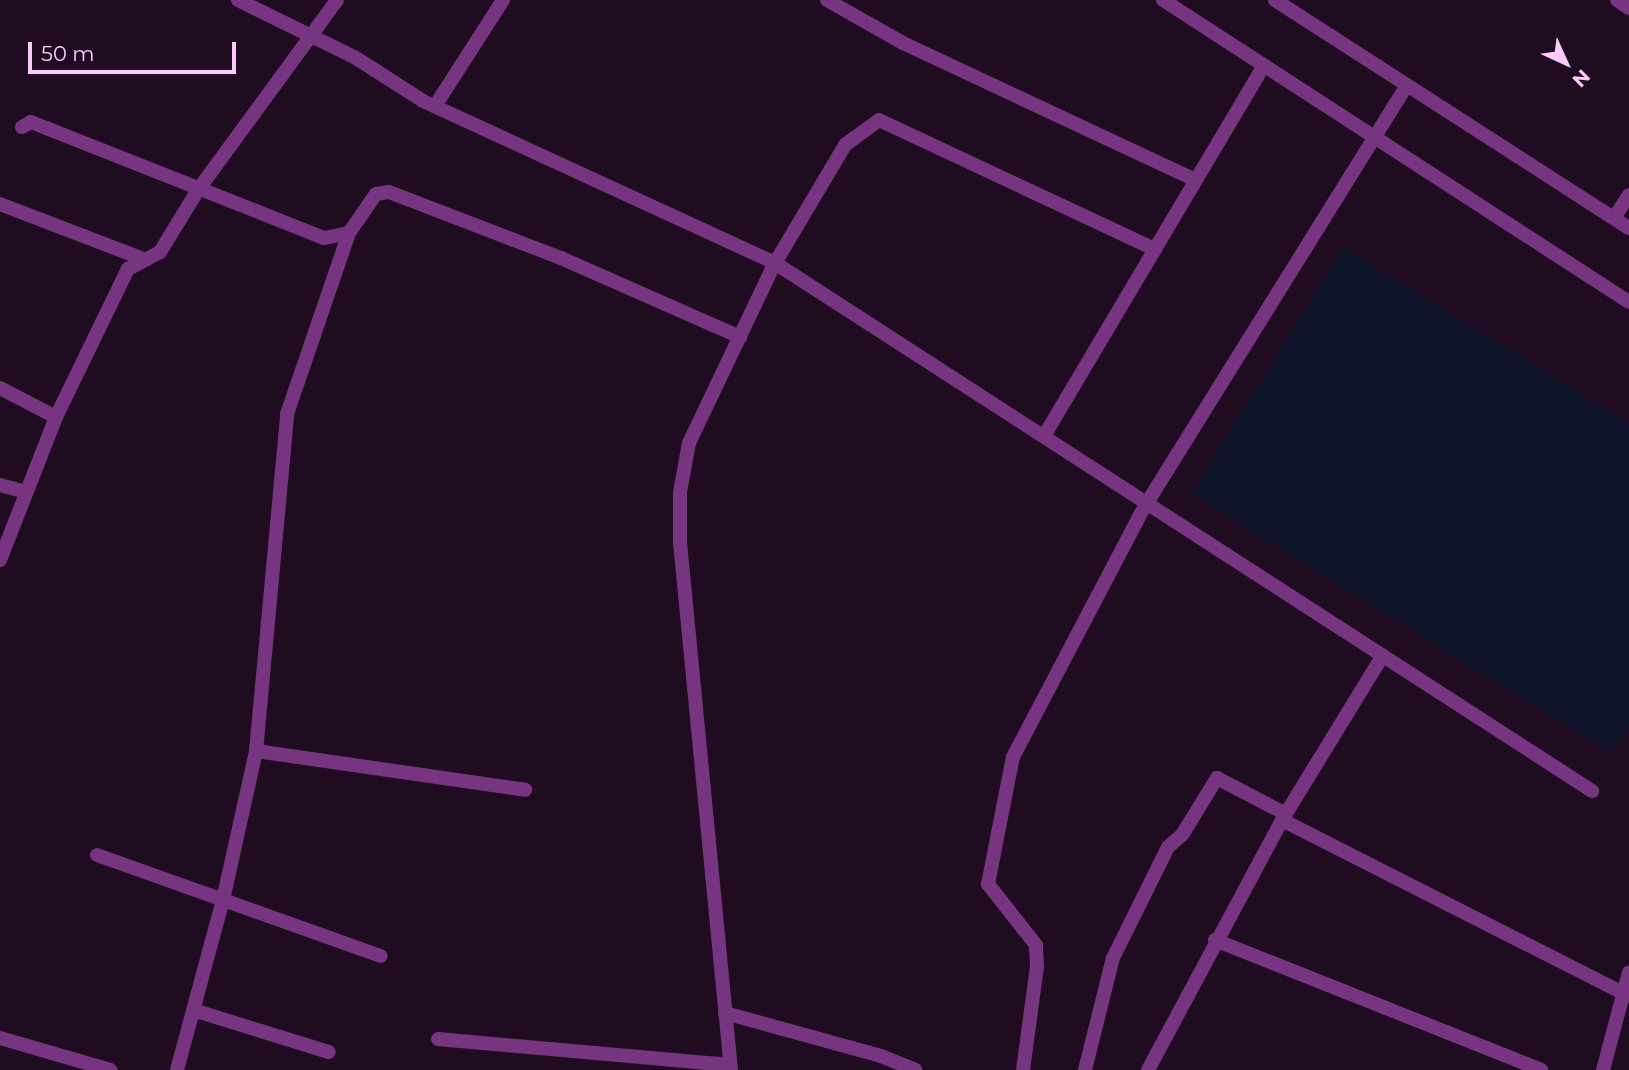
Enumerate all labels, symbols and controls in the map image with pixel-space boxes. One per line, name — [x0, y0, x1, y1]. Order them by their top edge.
scale bar — [32, 28, 240, 72]
north arrow — [1531, 28, 1601, 98]
text: 50 m — [41, 41, 95, 66]
text: N — [1568, 65, 1595, 92]

